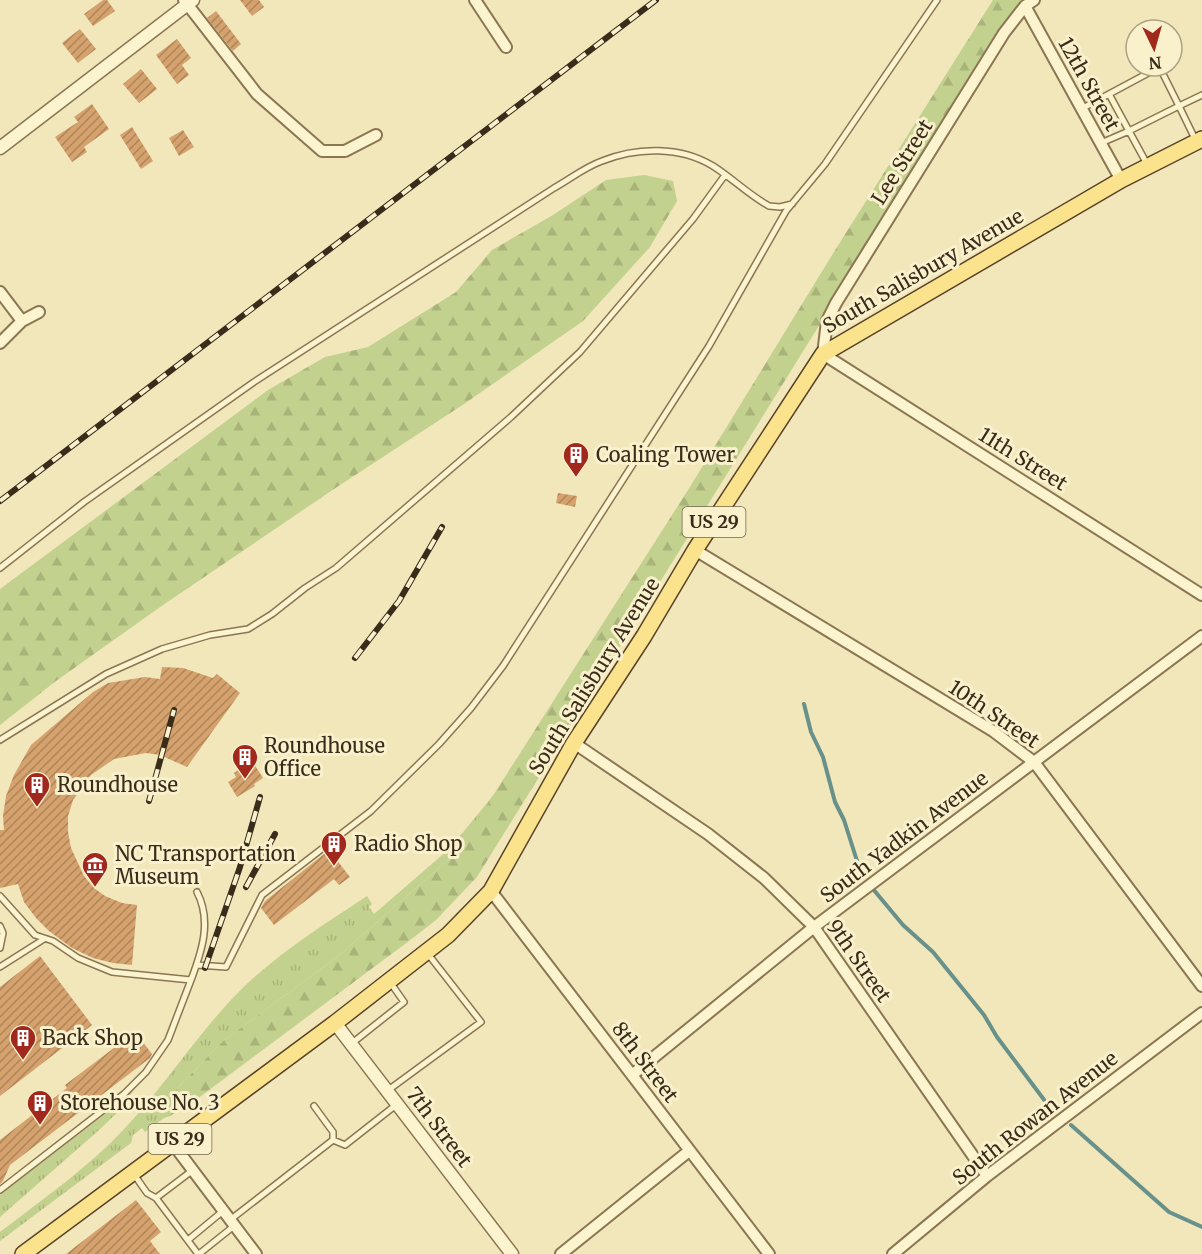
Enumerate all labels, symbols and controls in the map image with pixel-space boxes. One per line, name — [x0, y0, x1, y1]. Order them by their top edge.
north arrow — [1124, 18, 1184, 78]
street label: 12th Street — [1053, 33, 1126, 135]
text: N — [1148, 52, 1162, 73]
street label: Lee Street — [866, 114, 938, 209]
street label: South Salisbury Avenue — [818, 203, 1027, 338]
street label: 11th Street — [974, 422, 1072, 496]
building icon: Coaling Tower — [561, 440, 591, 478]
place label: Coaling Tower — [596, 442, 735, 467]
road number: US 29 — [682, 507, 746, 537]
street label: South Salisbury Avenue — [523, 573, 664, 779]
street label: 10th Street — [944, 674, 1045, 753]
place label: Roundhouse Office — [264, 733, 385, 781]
building icon: Roundhouse Office — [230, 742, 260, 780]
street label: South Yadkin Avenue — [815, 765, 993, 908]
building icon: Roundhouse — [22, 770, 52, 808]
place label: Roundhouse — [57, 772, 178, 797]
building icon: Radio Shop — [319, 829, 349, 867]
place label: Radio Shop — [354, 831, 463, 856]
place label: NC Transportation Museum — [115, 841, 296, 889]
museum icon: NC Transportation Museum — [80, 850, 110, 888]
street label: 9th Street — [822, 915, 897, 1007]
street label: 8th Street — [607, 1016, 684, 1107]
building icon: Back Shop — [8, 1023, 38, 1061]
place label: Back Shop — [42, 1025, 143, 1050]
street label: South Rowan Avenue — [947, 1045, 1122, 1190]
street label: 7th Street — [401, 1082, 478, 1172]
building icon: Storehouse No. 3 — [25, 1088, 55, 1126]
place label: Storehouse No. 3 — [60, 1090, 220, 1115]
road number: US 29 — [148, 1124, 212, 1154]

